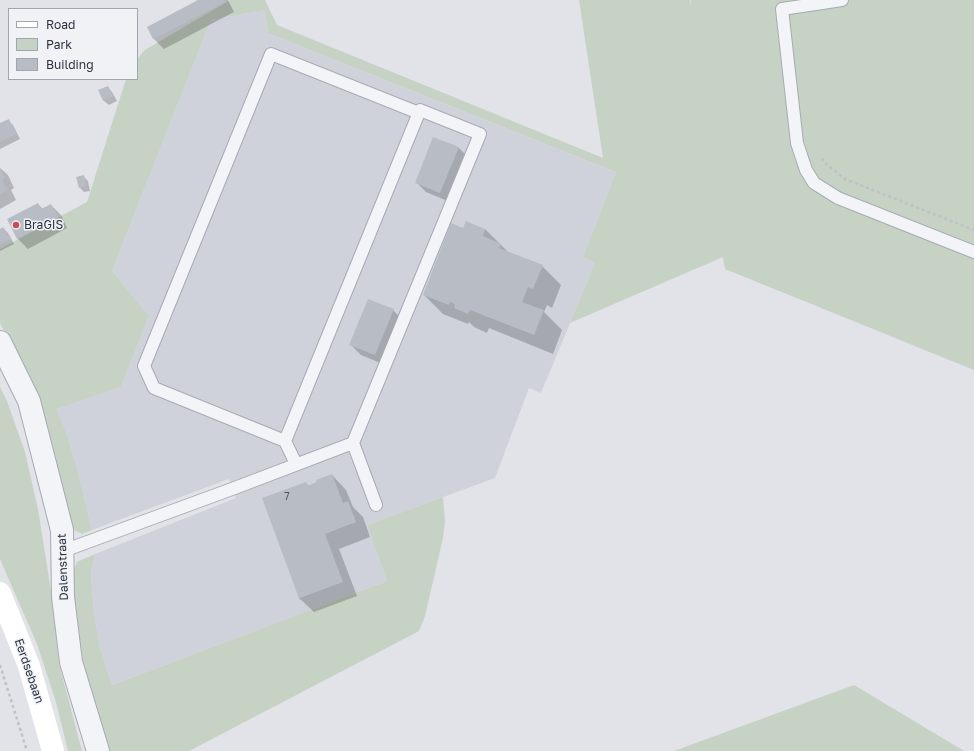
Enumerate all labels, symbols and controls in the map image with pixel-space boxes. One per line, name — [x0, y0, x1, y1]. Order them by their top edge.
legend — [8, 8, 138, 80]
text: Road — [46, 17, 75, 32]
text: Park — [46, 37, 72, 52]
text: Building — [46, 57, 94, 72]
place label: BraGIS — [24, 218, 63, 232]
marker: BraGIS — [11, 220, 21, 230]
house number: 7 — [284, 491, 290, 503]
street label: Dalenstraat — [55, 533, 71, 601]
street label: Eerdsebaan — [11, 637, 47, 705]

